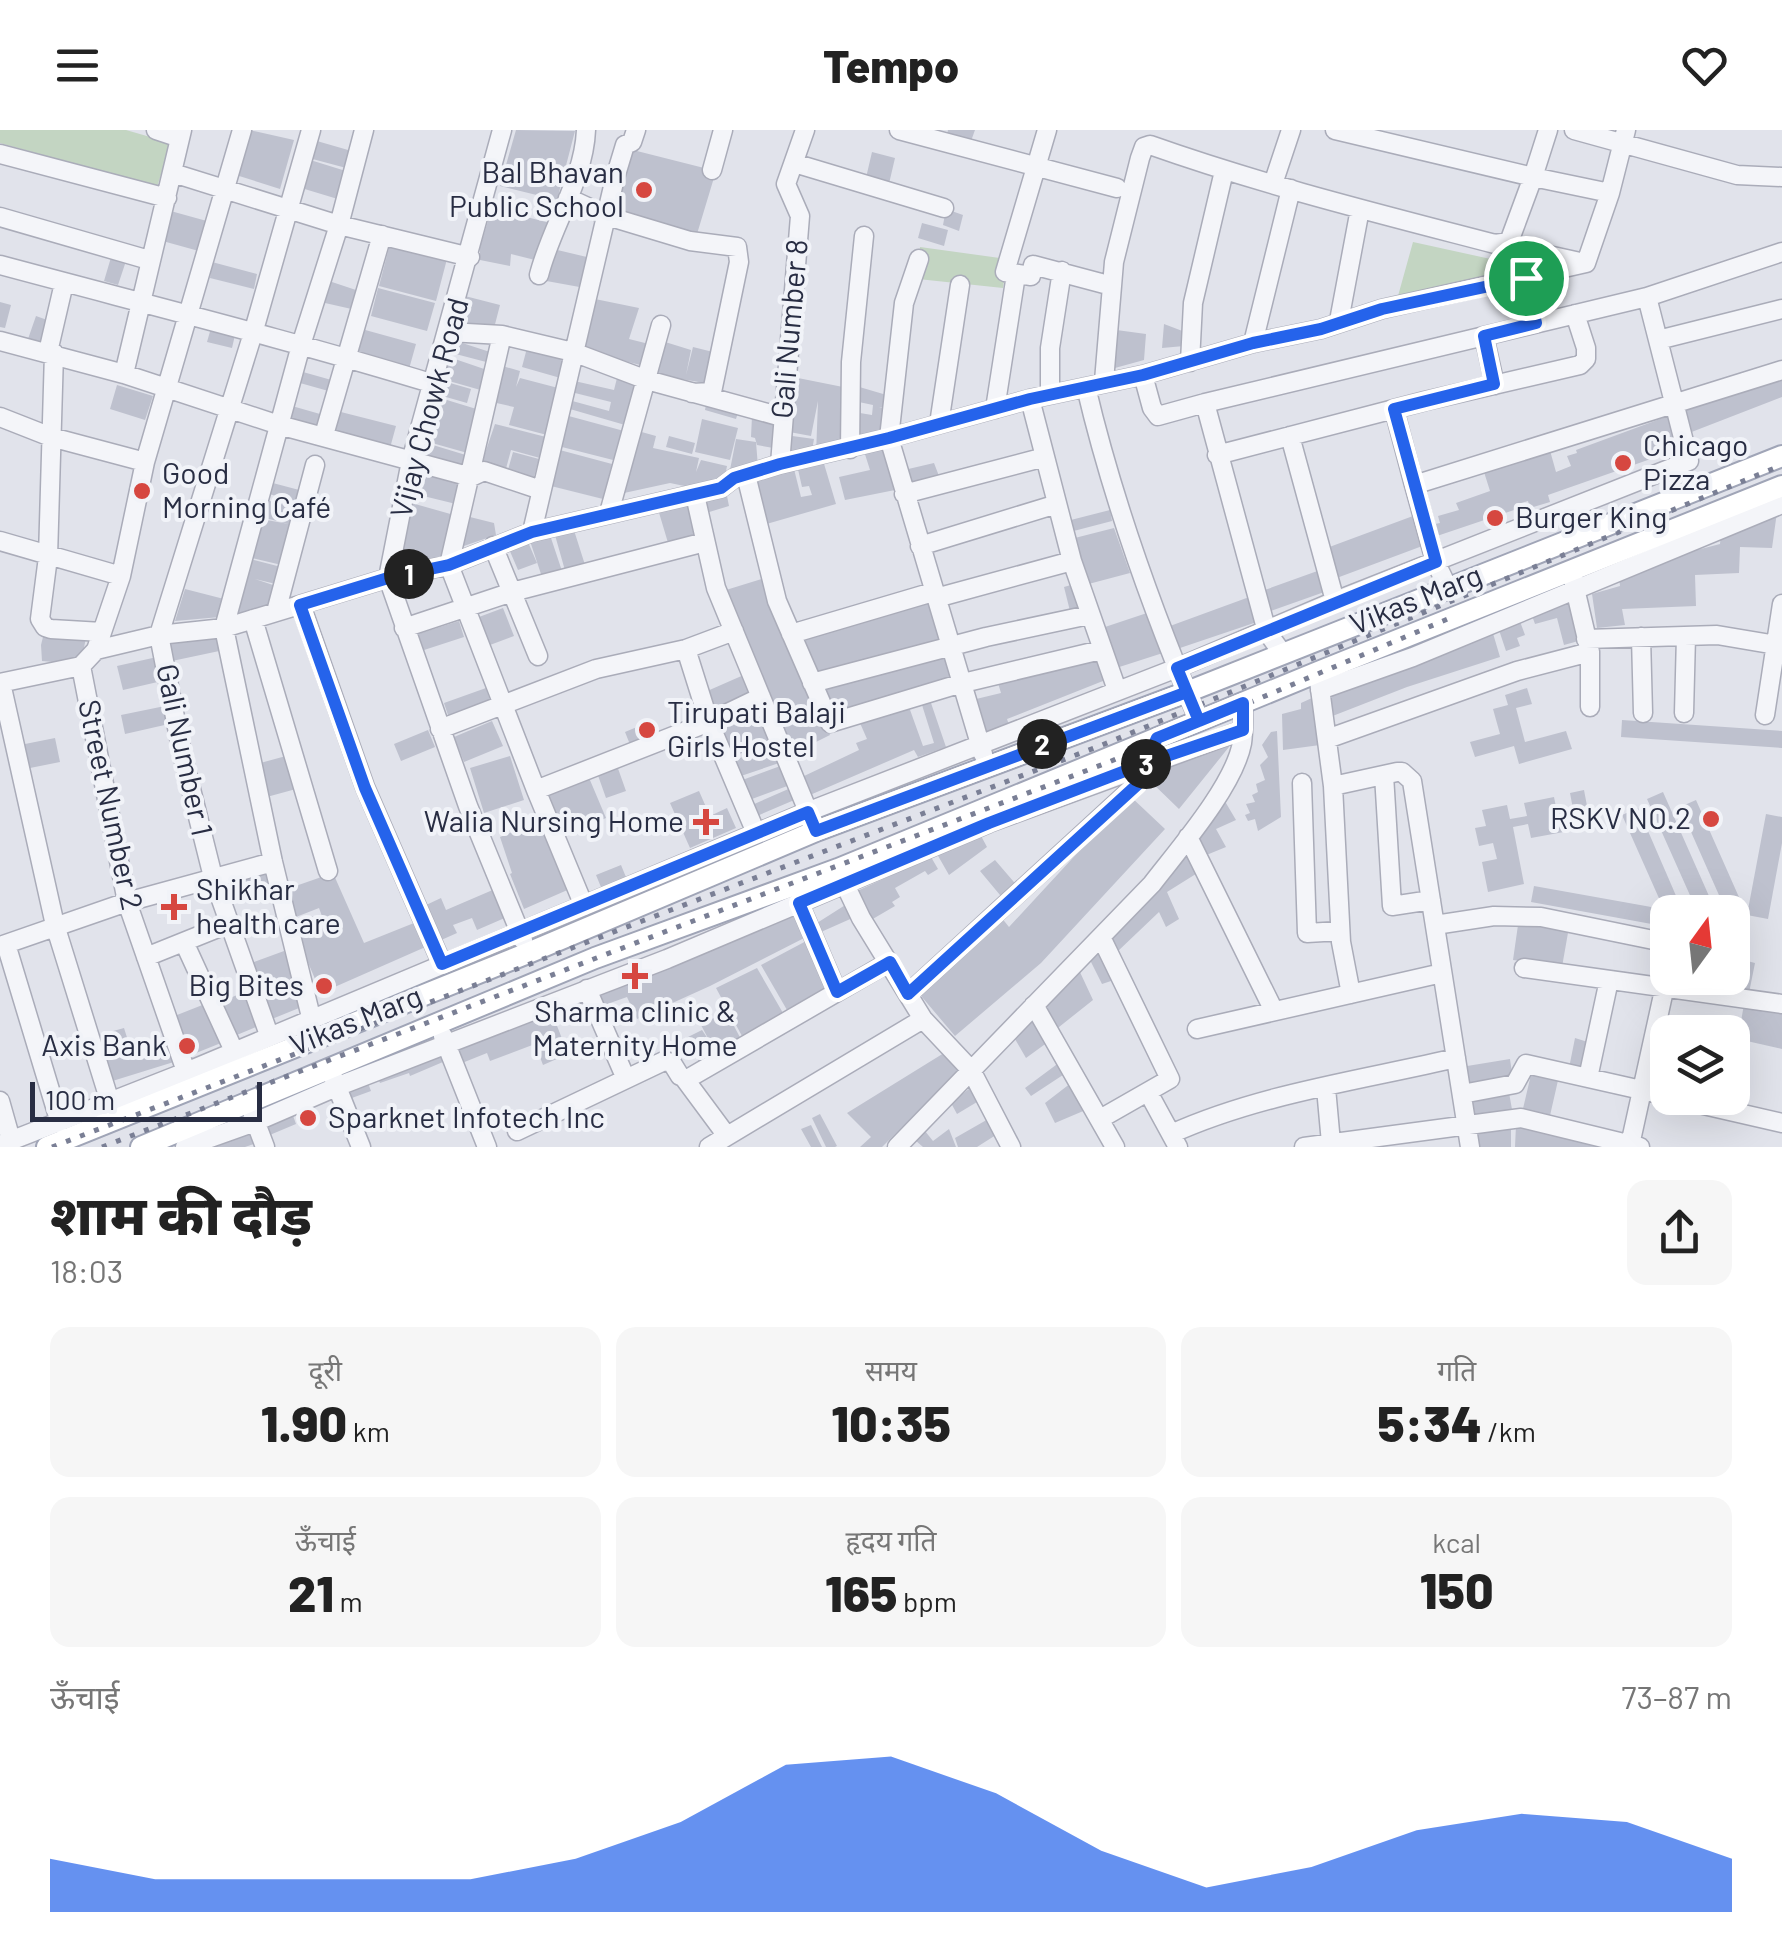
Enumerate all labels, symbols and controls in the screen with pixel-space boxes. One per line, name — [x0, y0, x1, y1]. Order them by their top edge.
icon: menu — [50, 38, 105, 93]
text: Tempo — [823, 38, 959, 92]
icon: heart — [1677, 38, 1732, 93]
place label: Bal Bhavan Public School — [449, 153, 624, 223]
marker: Bal Bhavan Public School — [633, 179, 655, 201]
pin — [1484, 236, 1569, 321]
street label: Gali Number 8 — [762, 238, 814, 420]
icon: arrive — [1499, 251, 1554, 306]
street label: Vijay Chowk Road — [381, 293, 475, 522]
place label: Chicago Pizza — [1643, 426, 1748, 496]
marker: Chicago Pizza — [1612, 452, 1634, 474]
place label: Good Morning Café — [162, 454, 331, 524]
marker: Good Morning Café — [131, 480, 153, 502]
place label: Burger King — [1515, 498, 1667, 534]
marker: Burger King — [1484, 507, 1506, 529]
pin: 1 — [384, 549, 434, 599]
street label: Vikas Marg — [1344, 555, 1487, 641]
text: 1 — [404, 557, 414, 591]
street label: Gali Number 1 — [150, 660, 222, 839]
place label: Tirupati Balaji Girls Hostel — [667, 693, 846, 763]
street label: Street Number 2 — [72, 696, 152, 913]
marker: Tirupati Balaji Girls Hostel — [636, 719, 658, 741]
pin: 2 — [1017, 719, 1067, 769]
text: 2 — [1034, 727, 1050, 761]
pin: 3 — [1121, 739, 1171, 789]
text: 3 — [1138, 747, 1154, 781]
place label: RSKV NO.2 — [1550, 799, 1691, 835]
place label: Walia Nursing Home — [424, 802, 684, 838]
marker: RSKV NO.2 — [1700, 808, 1722, 830]
marker: Walia Nursing Home — [693, 809, 719, 835]
place label: Shikhar health care — [196, 870, 341, 940]
marker: Shikhar health care — [161, 894, 187, 920]
north arrow — [1650, 895, 1750, 995]
map controls — [1650, 895, 1750, 1115]
marker: Sharma clinic & Maternity Home — [622, 963, 648, 989]
place label: Big Bites — [188, 966, 304, 1002]
marker: Big Bites — [313, 975, 335, 997]
street label: Vikas Marg — [284, 976, 427, 1062]
place label: Sharma clinic & Maternity Home — [532, 992, 738, 1062]
button: layers — [1650, 1015, 1750, 1115]
place label: Axis Bank — [41, 1026, 167, 1062]
marker: Axis Bank — [176, 1035, 198, 1057]
scale bar — [30, 1077, 262, 1121]
text: 100 m — [45, 1082, 115, 1116]
place label: Sparknet Infotech Inc — [328, 1098, 605, 1134]
marker: Sparknet Infotech Inc — [297, 1107, 319, 1129]
text: शाम की दौड़ — [50, 1180, 312, 1246]
button: share — [1627, 1180, 1732, 1285]
text: 18:03 — [50, 1251, 123, 1289]
text: दूरी — [309, 1353, 342, 1387]
text: समय — [865, 1353, 917, 1387]
text: गति — [1437, 1353, 1476, 1387]
text: 1.90 — [261, 1392, 347, 1452]
text: 10:35 — [831, 1392, 951, 1452]
text: 5:34 — [1377, 1392, 1482, 1452]
text: km — [347, 1414, 390, 1448]
text: /km — [1482, 1414, 1536, 1448]
text: ऊँचाई — [295, 1523, 356, 1557]
text: हृदय गति — [845, 1523, 937, 1557]
text: kcal — [1432, 1525, 1481, 1559]
text: 150 — [1420, 1559, 1493, 1619]
text: 21 — [288, 1562, 334, 1622]
text: 165 — [825, 1562, 897, 1622]
text: m — [334, 1584, 363, 1618]
text: bpm — [897, 1584, 957, 1618]
text: ऊँचाई — [50, 1677, 119, 1715]
text: 73–87 m — [1621, 1677, 1732, 1715]

